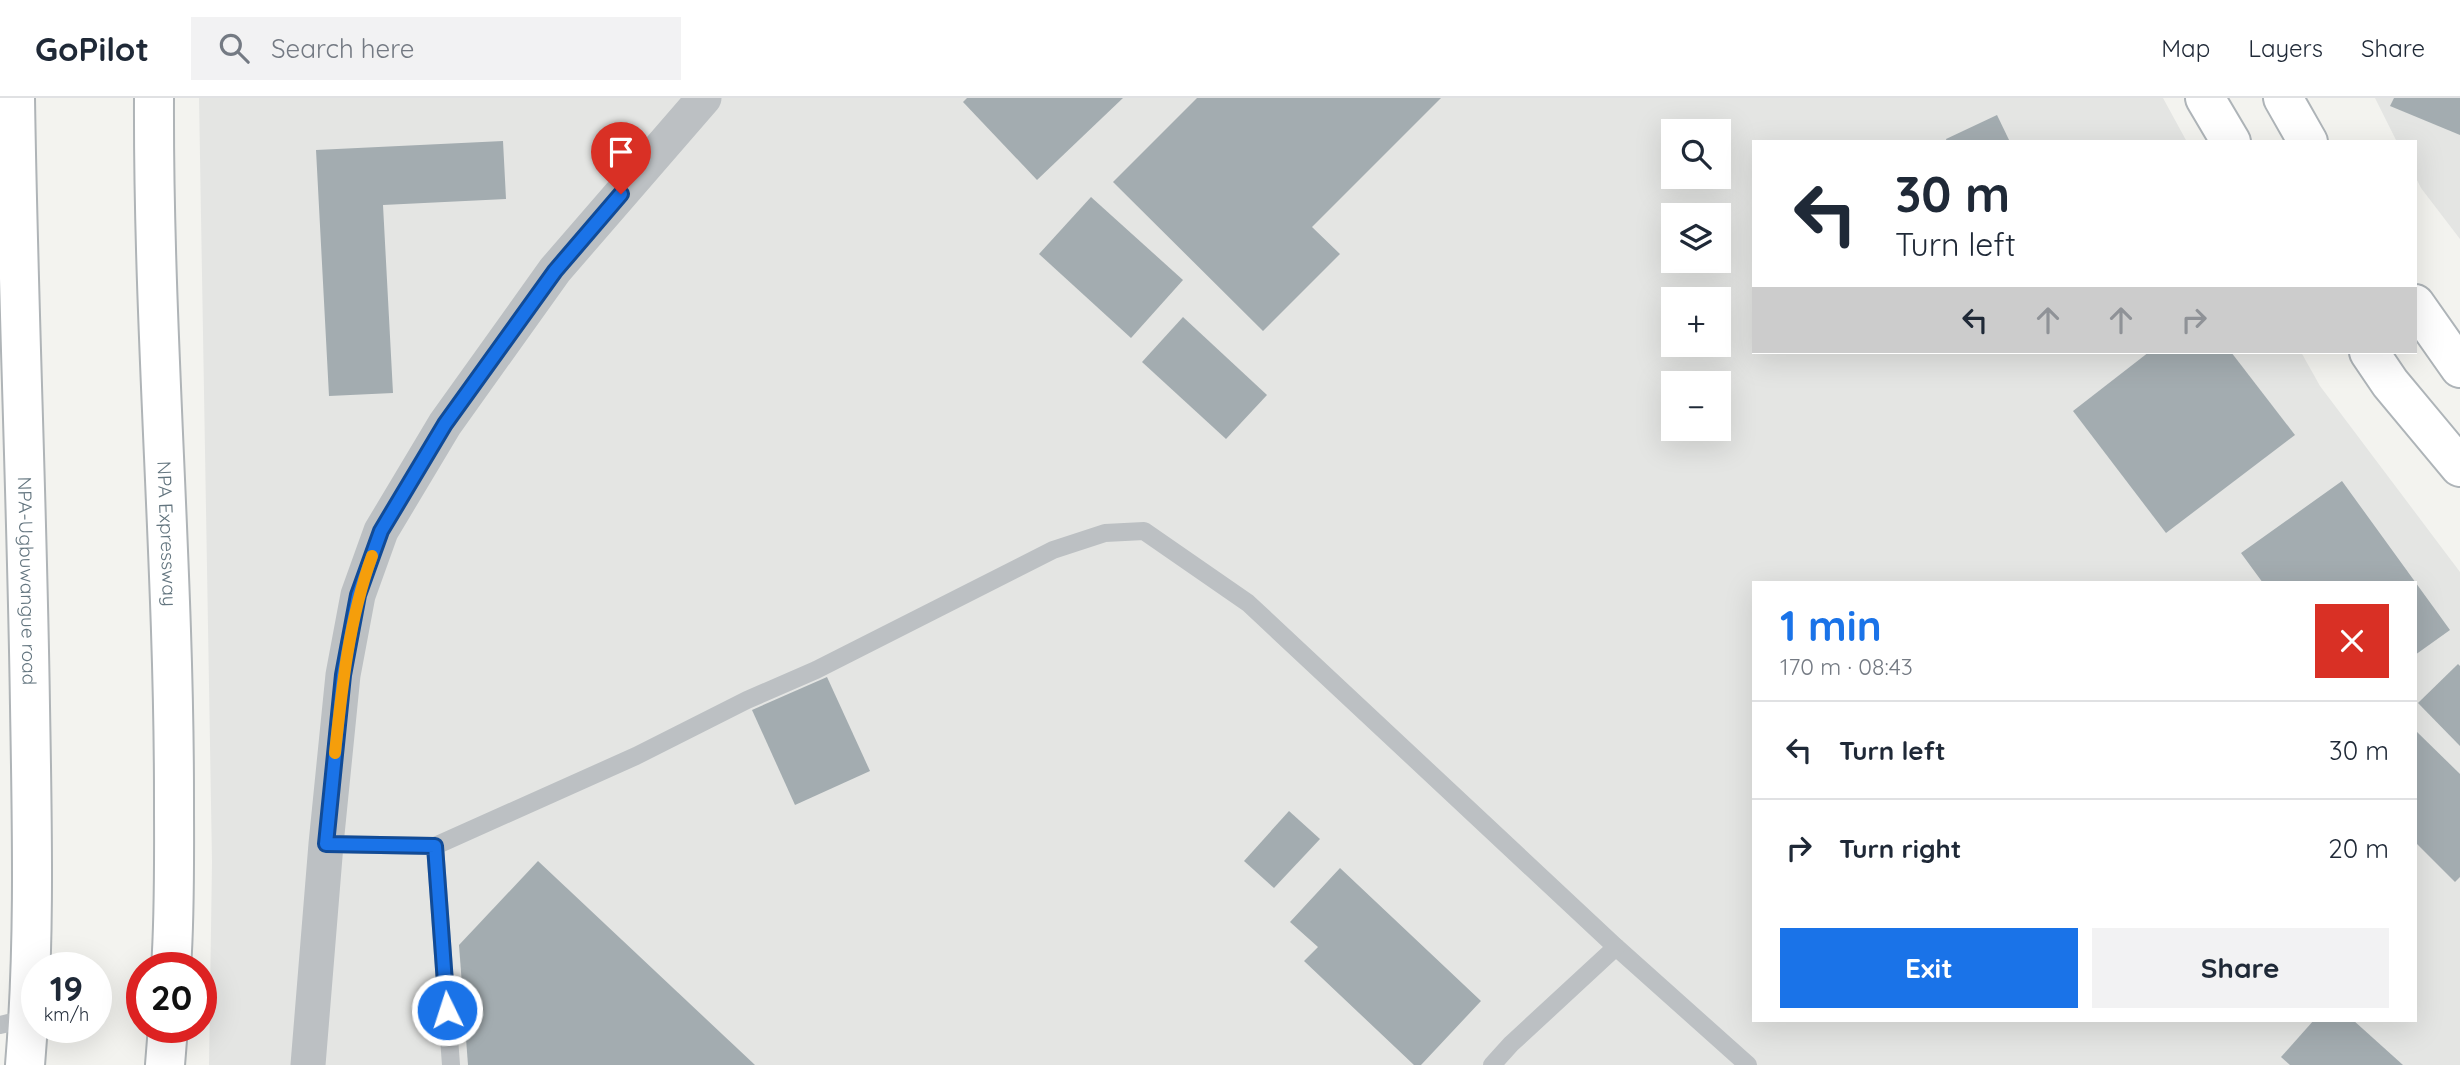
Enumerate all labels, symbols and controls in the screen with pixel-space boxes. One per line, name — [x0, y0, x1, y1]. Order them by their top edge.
search box — [191, 17, 681, 80]
text: GoPilot — [35, 28, 149, 69]
icon: search — [215, 29, 253, 67]
text: Search here — [271, 32, 414, 65]
text: Map — [2161, 33, 2210, 63]
text: Layers — [2248, 33, 2323, 63]
text: Share — [2361, 33, 2425, 63]
map controls — [1661, 119, 1731, 441]
button: search — [1661, 119, 1731, 189]
pin — [591, 122, 651, 194]
icon: arrive — [602, 133, 640, 171]
text: 30 m — [1895, 163, 2010, 224]
icon: left — [1780, 168, 1871, 259]
button: layers — [1661, 203, 1731, 273]
text: Turn left — [1895, 224, 2016, 264]
button: + — [1661, 287, 1731, 357]
icon: left — [1956, 301, 1994, 339]
icon: ahead — [2029, 301, 2067, 339]
icon: ahead — [2102, 301, 2140, 339]
icon: right — [2175, 301, 2213, 339]
button: − — [1661, 371, 1731, 441]
street label: NPA Expressway — [152, 460, 182, 607]
street label: NPA-Ugbuwangue road — [13, 476, 42, 685]
text: 1 min — [1780, 599, 1882, 652]
button: close — [2315, 604, 2389, 678]
text: 170 m · 08:43 — [1780, 652, 1913, 681]
icon: left — [1780, 731, 1818, 769]
text: Turn left — [1839, 734, 1946, 767]
text: 30 m — [2329, 734, 2389, 767]
icon: right — [1780, 829, 1818, 867]
text: Turn right — [1839, 832, 1961, 865]
text: 20 m — [2328, 832, 2389, 865]
button: Exit — [1780, 928, 2078, 1008]
button: Share — [2092, 928, 2389, 1008]
speed limit sign: 20 — [126, 952, 217, 1043]
text: 19 — [50, 966, 83, 1010]
position arrow — [410, 973, 484, 1047]
text: km/h — [44, 1003, 89, 1026]

